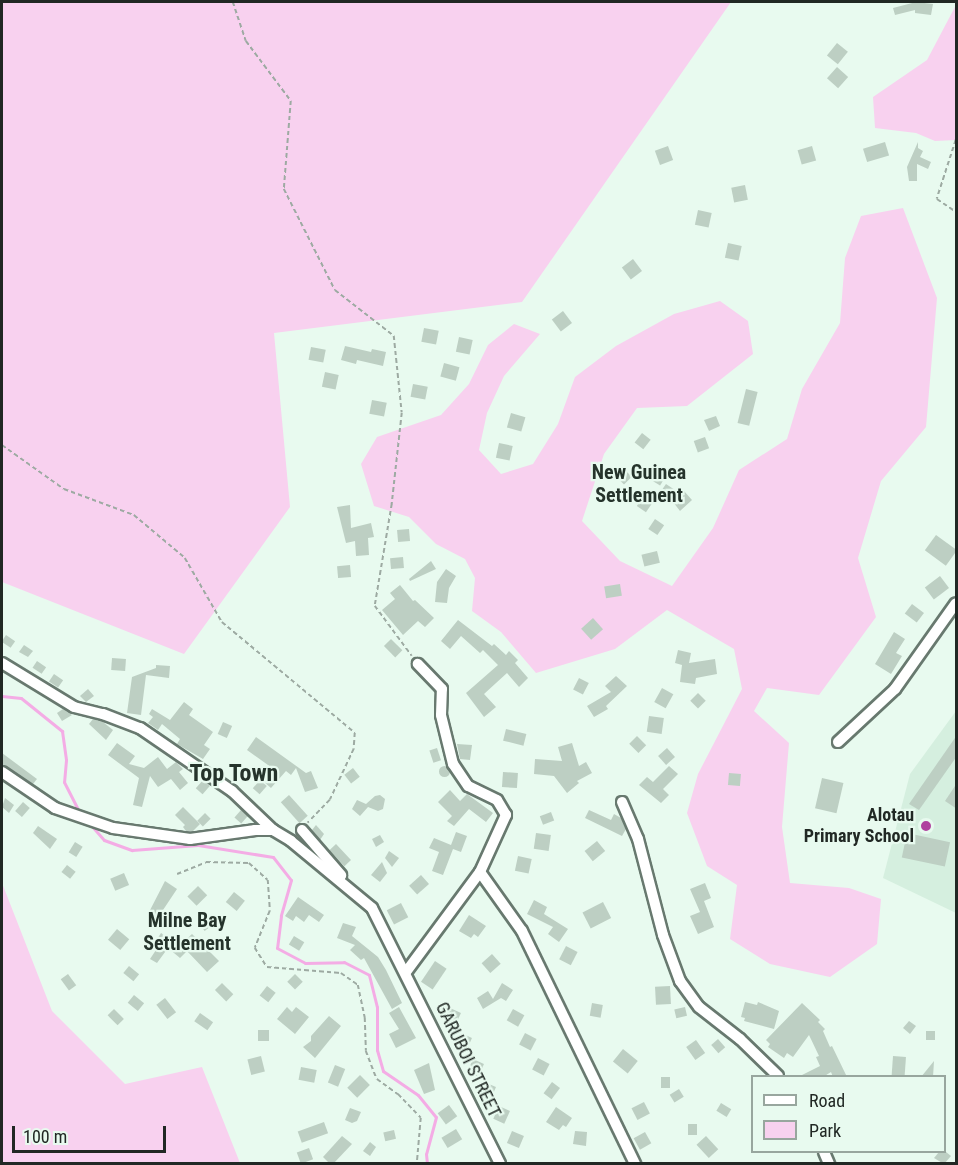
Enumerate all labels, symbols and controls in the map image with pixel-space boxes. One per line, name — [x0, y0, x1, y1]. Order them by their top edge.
district label: New Guinea Settlement — [592, 461, 686, 508]
district label: Top Town — [189, 760, 279, 788]
place label: Alotau Primary School — [804, 805, 914, 848]
marker: Alotau Primary School — [919, 819, 933, 833]
district label: Milne Bay Settlement — [143, 908, 231, 955]
street label: GARUBOI STREET — [431, 999, 505, 1121]
legend — [751, 1075, 946, 1153]
text: Road — [809, 1090, 845, 1111]
scale bar — [15, 1114, 170, 1152]
text: Park — [809, 1120, 841, 1141]
text: 100 m — [23, 1126, 67, 1147]

